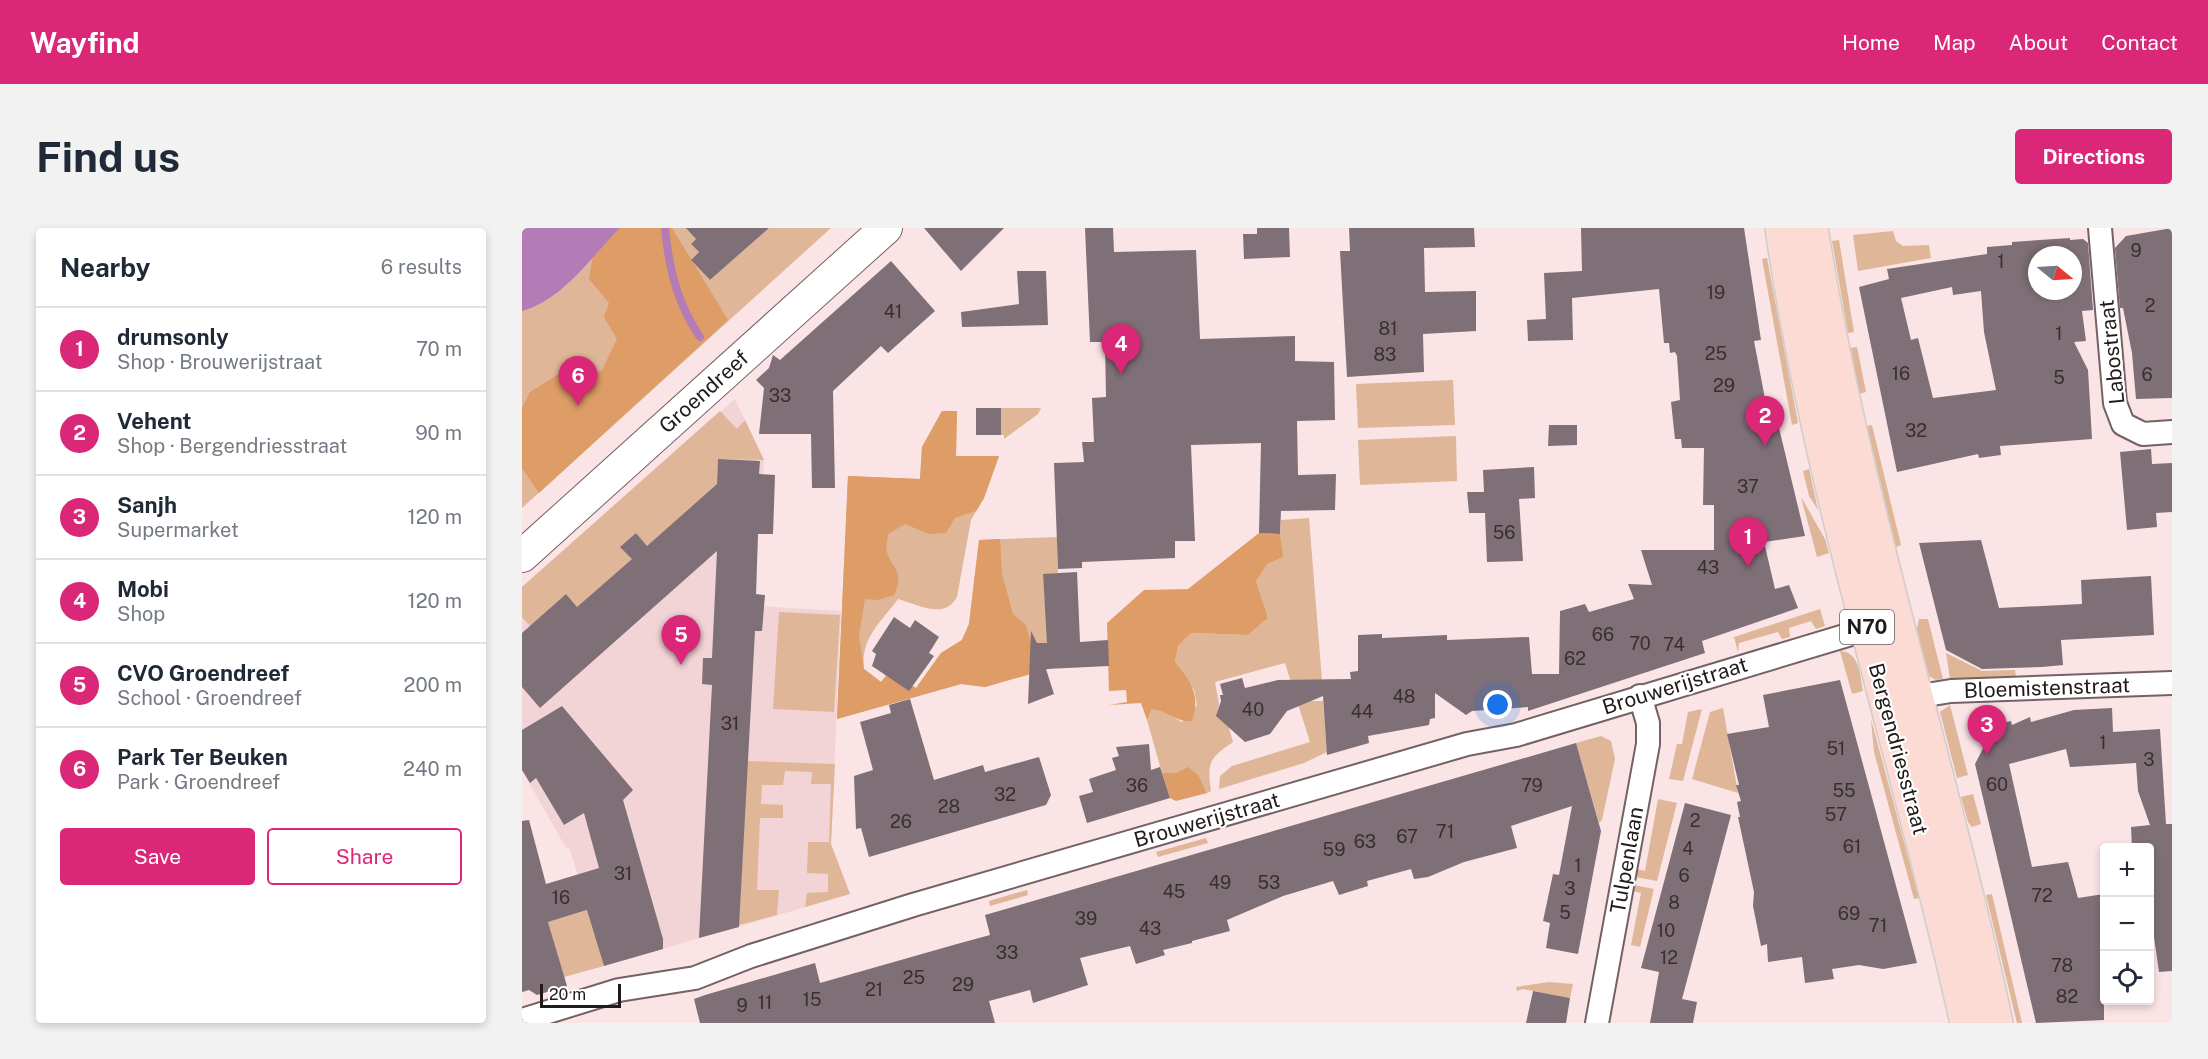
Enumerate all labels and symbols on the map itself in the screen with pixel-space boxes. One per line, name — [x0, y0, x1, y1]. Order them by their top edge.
house number: 9 — [2130, 240, 2142, 261]
north arrow — [2028, 246, 2082, 300]
house number: 1 — [1997, 251, 2005, 272]
house number: 19 — [1707, 282, 1725, 303]
house number: 2 — [2145, 295, 2155, 316]
street label: Labostraat — [2094, 299, 2129, 406]
house number: 41 — [884, 301, 902, 322]
house number: 81 — [1379, 318, 1397, 339]
house number: 1 — [2055, 323, 2063, 344]
pin: 4 — [1102, 324, 1140, 374]
house number: 25 — [1705, 343, 1727, 364]
house number: 83 — [1374, 344, 1396, 365]
street label: Groendreef — [654, 345, 754, 438]
pin: 6 — [558, 356, 598, 406]
house number: 16 — [1892, 363, 1910, 384]
house number: 6 — [2141, 364, 2153, 385]
house number: 5 — [2053, 367, 2065, 388]
house number: 29 — [1713, 375, 1735, 396]
house number: 33 — [769, 385, 791, 406]
pin: 2 — [1746, 396, 1784, 446]
house number: 32 — [1905, 420, 1927, 441]
house number: 37 — [1737, 476, 1759, 497]
pin: 1 — [1728, 518, 1768, 567]
house number: 56 — [1493, 522, 1515, 543]
house number: 43 — [1697, 557, 1719, 578]
road number: N70 — [1840, 610, 1894, 644]
pin: 5 — [662, 616, 700, 665]
house number: 66 — [1592, 624, 1614, 645]
house number: 70 — [1629, 633, 1651, 654]
house number: 74 — [1663, 634, 1685, 655]
house number: 62 — [1564, 648, 1586, 669]
street label: Brouwerijstraat — [1599, 652, 1750, 719]
street label: Bergendriesstraat — [1864, 660, 1933, 837]
street label: Bloemistenstraat — [1963, 672, 2131, 703]
house number: 48 — [1393, 686, 1415, 707]
your location — [1483, 690, 1512, 719]
house number: 40 — [1242, 699, 1264, 720]
house number: 44 — [1351, 701, 1373, 722]
pin: 3 — [1968, 706, 2006, 755]
house number: 31 — [721, 713, 739, 734]
house number: 1 — [2099, 732, 2107, 753]
house number: 51 — [1827, 738, 1845, 759]
house number: 3 — [2143, 749, 2155, 770]
house number: 60 — [1986, 774, 2008, 795]
house number: 36 — [1126, 775, 1148, 796]
house number: 79 — [1521, 775, 1543, 796]
house number: 55 — [1832, 780, 1856, 801]
house number: 32 — [994, 784, 1016, 805]
street label: Brouwerijstraat — [1131, 787, 1283, 852]
house number: 28 — [938, 796, 960, 817]
house number: 57 — [1825, 804, 1847, 825]
street label: Tulpenlaan — [1605, 805, 1648, 915]
house number: 2 — [1690, 810, 1700, 831]
house number: 26 — [890, 811, 912, 832]
house number: 71 — [1436, 821, 1454, 842]
house number: 67 — [1396, 826, 1418, 847]
house number: 63 — [1354, 831, 1376, 852]
house number: 61 — [1843, 836, 1861, 857]
house number: 4 — [1682, 838, 1694, 859]
house number: 59 — [1323, 839, 1345, 860]
house number: 1 — [1574, 855, 1582, 876]
house number: 31 — [614, 863, 632, 884]
house number: 6 — [1678, 865, 1690, 886]
house number: 49 — [1209, 872, 1231, 893]
house number: 53 — [1258, 872, 1280, 893]
house number: 3 — [1564, 878, 1576, 899]
house number: 45 — [1163, 881, 1185, 902]
house number: 72 — [2031, 885, 2053, 906]
house number: 16 — [552, 887, 570, 908]
house number: 8 — [1668, 892, 1680, 913]
house number: 5 — [1559, 902, 1571, 923]
house number: 69 — [1838, 903, 1860, 924]
house number: 39 — [1075, 908, 1097, 929]
house number: 71 — [1869, 915, 1887, 936]
house number: 43 — [1139, 918, 1161, 939]
house number: 10 — [1657, 920, 1675, 941]
house number: 33 — [996, 942, 1018, 963]
house number: 12 — [1660, 947, 1678, 968]
house number: 78 — [2051, 955, 2073, 976]
house number: 25 — [903, 967, 925, 988]
house number: 29 — [952, 974, 974, 995]
house number: 21 — [865, 979, 883, 1000]
scale bar — [540, 981, 621, 1008]
house number: 82 — [2056, 986, 2078, 1007]
house number: 15 — [803, 989, 821, 1010]
house number: 11 — [758, 992, 772, 1013]
house number: 9 — [736, 995, 748, 1016]

